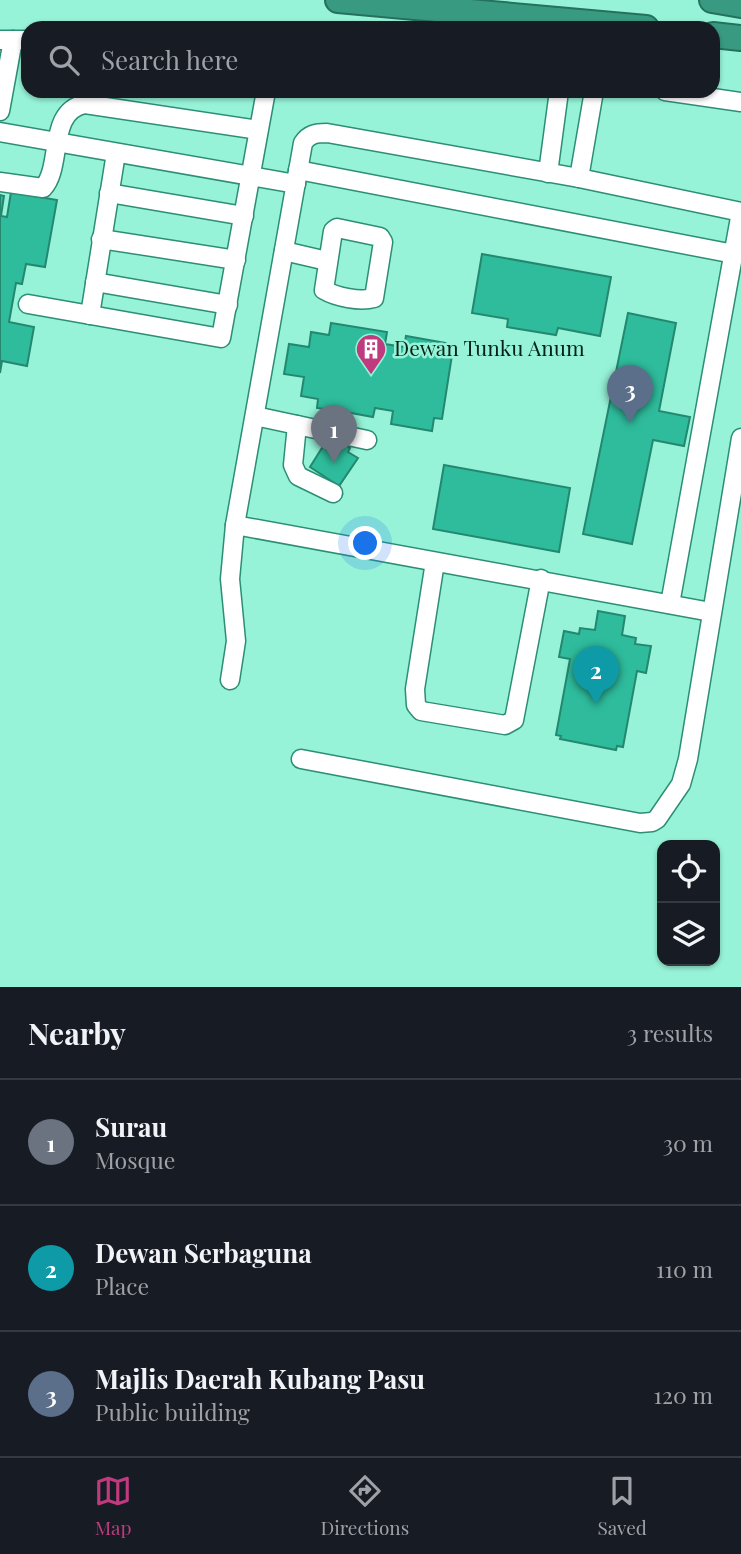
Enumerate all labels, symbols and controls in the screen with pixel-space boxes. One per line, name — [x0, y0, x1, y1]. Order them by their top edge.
search box — [21, 21, 720, 98]
icon: search — [45, 41, 83, 79]
text: Search here — [101, 42, 238, 77]
building icon: Dewan Tunku Anum — [354, 332, 388, 376]
place label: Dewan Tunku Anum — [394, 333, 585, 361]
pin: 3 — [607, 365, 653, 423]
pin: 1 — [311, 405, 357, 463]
your location — [348, 526, 382, 560]
pin: 2 — [573, 646, 619, 704]
map controls — [657, 840, 720, 966]
button: locate — [657, 840, 720, 903]
button: layers — [657, 903, 720, 966]
text: Nearby — [28, 1013, 126, 1053]
text: 3 results — [627, 1017, 713, 1048]
text: Surau — [95, 1109, 167, 1144]
text: 1 — [47, 1127, 55, 1158]
text: 30 m — [663, 1127, 713, 1158]
text: Mosque — [95, 1144, 175, 1175]
text: Dewan Serbaguna — [95, 1235, 312, 1270]
text: 2 — [45, 1253, 57, 1284]
text: 110 m — [656, 1253, 713, 1284]
text: Place — [95, 1270, 149, 1301]
text: Majlis Daerah Kubang Pasu — [95, 1361, 425, 1396]
text: 3 — [45, 1379, 57, 1410]
text: 120 m — [654, 1379, 713, 1410]
text: Public building — [95, 1396, 250, 1427]
tab: Map — [94, 1472, 132, 1540]
tab: Directions — [320, 1472, 409, 1540]
tab: Saved — [597, 1472, 647, 1540]

